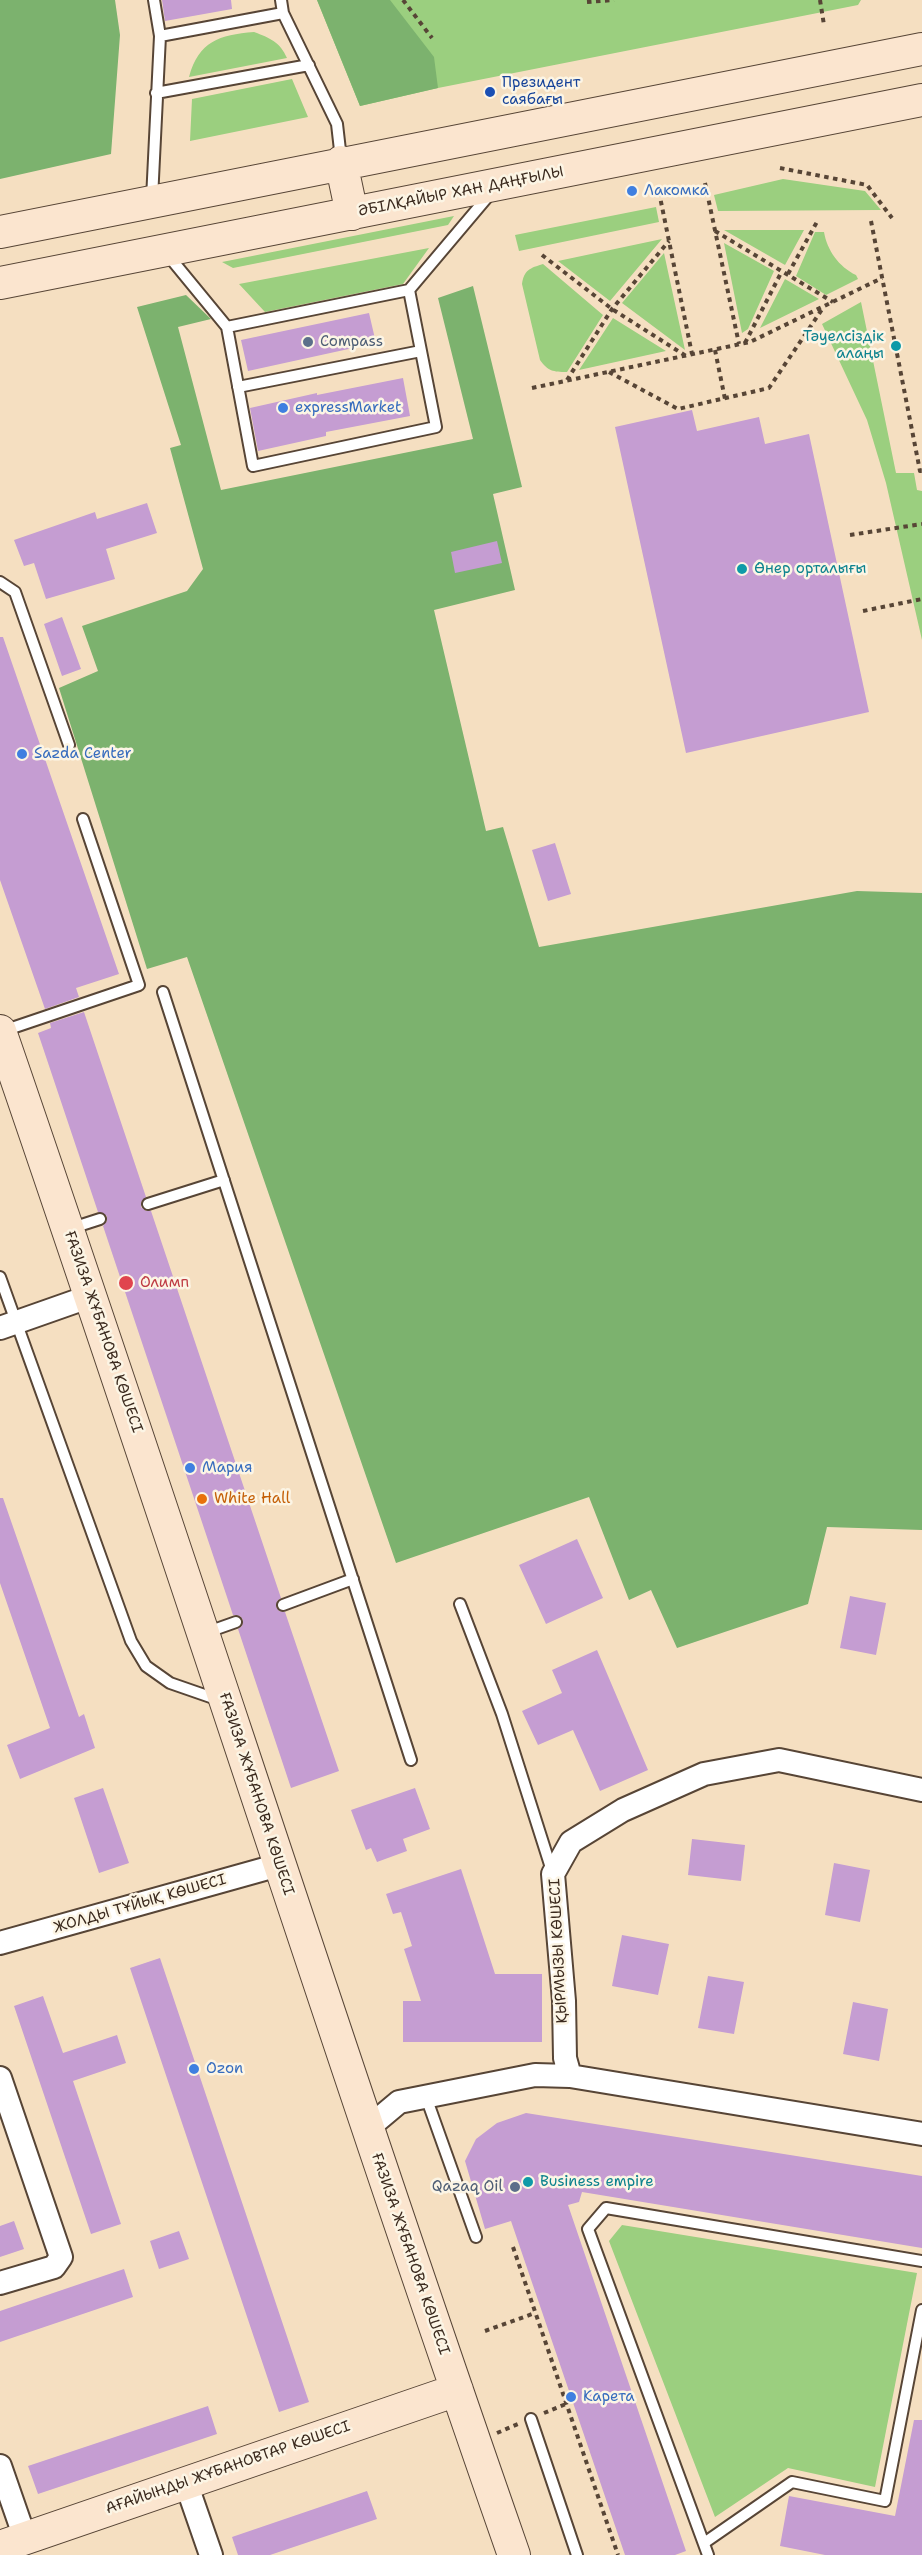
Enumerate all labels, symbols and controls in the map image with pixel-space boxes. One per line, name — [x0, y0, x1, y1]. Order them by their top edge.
place label: Президент саябағы — [502, 74, 580, 109]
marker: Президент саябағы — [483, 85, 497, 99]
street label: ӘБІЛҚАЙЫР ХАН ДАҢҒЫЛЫ — [357, 163, 565, 221]
place label: Лакомка — [644, 182, 709, 200]
marker: Лакомка — [625, 184, 639, 198]
place label: Тәуелсіздік алаңы — [803, 328, 884, 363]
place label: Compass — [320, 333, 383, 351]
marker: Compass — [301, 335, 315, 349]
marker: Тәуелсіздік алаңы — [889, 339, 903, 353]
place label: expressMarket — [295, 399, 402, 417]
marker: expressMarket — [276, 401, 290, 415]
place label: Өнер орталығы — [754, 560, 866, 578]
marker: Өнер орталығы — [735, 562, 749, 576]
place label: Sazda Center — [34, 745, 132, 763]
marker: Sazda Center — [15, 747, 29, 761]
street label: ҒАЗИЗА ЖҰБАНОВА КӨШЕСІ — [60, 1229, 146, 1435]
marker: Олимп — [117, 1274, 135, 1292]
place label: Олимп — [140, 1274, 189, 1292]
place label: Мария — [202, 1459, 252, 1477]
marker: Мария — [183, 1461, 197, 1475]
place label: White Hall — [214, 1490, 290, 1508]
marker: White Hall — [195, 1492, 209, 1506]
street label: ҒАЗИЗА ЖҰБАНОВА КӨШЕСІ — [215, 1690, 297, 1898]
street label: ЖОЛДЫ ТҰЙЫҚ КӨШЕСІ — [52, 1871, 228, 1937]
street label: ҚЫРМЫЗЫ КӨШЕСІ — [546, 1878, 572, 2024]
place label: Ozon — [206, 2060, 243, 2078]
marker: Ozon — [187, 2062, 201, 2076]
street label: ҒАЗИЗА ЖҰБАНОВА КӨШЕСІ — [367, 2151, 453, 2357]
place label: Business empire — [540, 2173, 654, 2191]
marker: Business empire — [521, 2175, 535, 2189]
place label: Qazaq Oil — [432, 2178, 503, 2196]
marker: Qazaq Oil — [508, 2180, 522, 2194]
place label: Карета — [583, 2388, 635, 2406]
marker: Карета — [564, 2390, 578, 2404]
street label: АҒАЙЫНДЫ ЖҰБАНОВТАР КӨШЕСІ — [103, 2418, 353, 2518]

